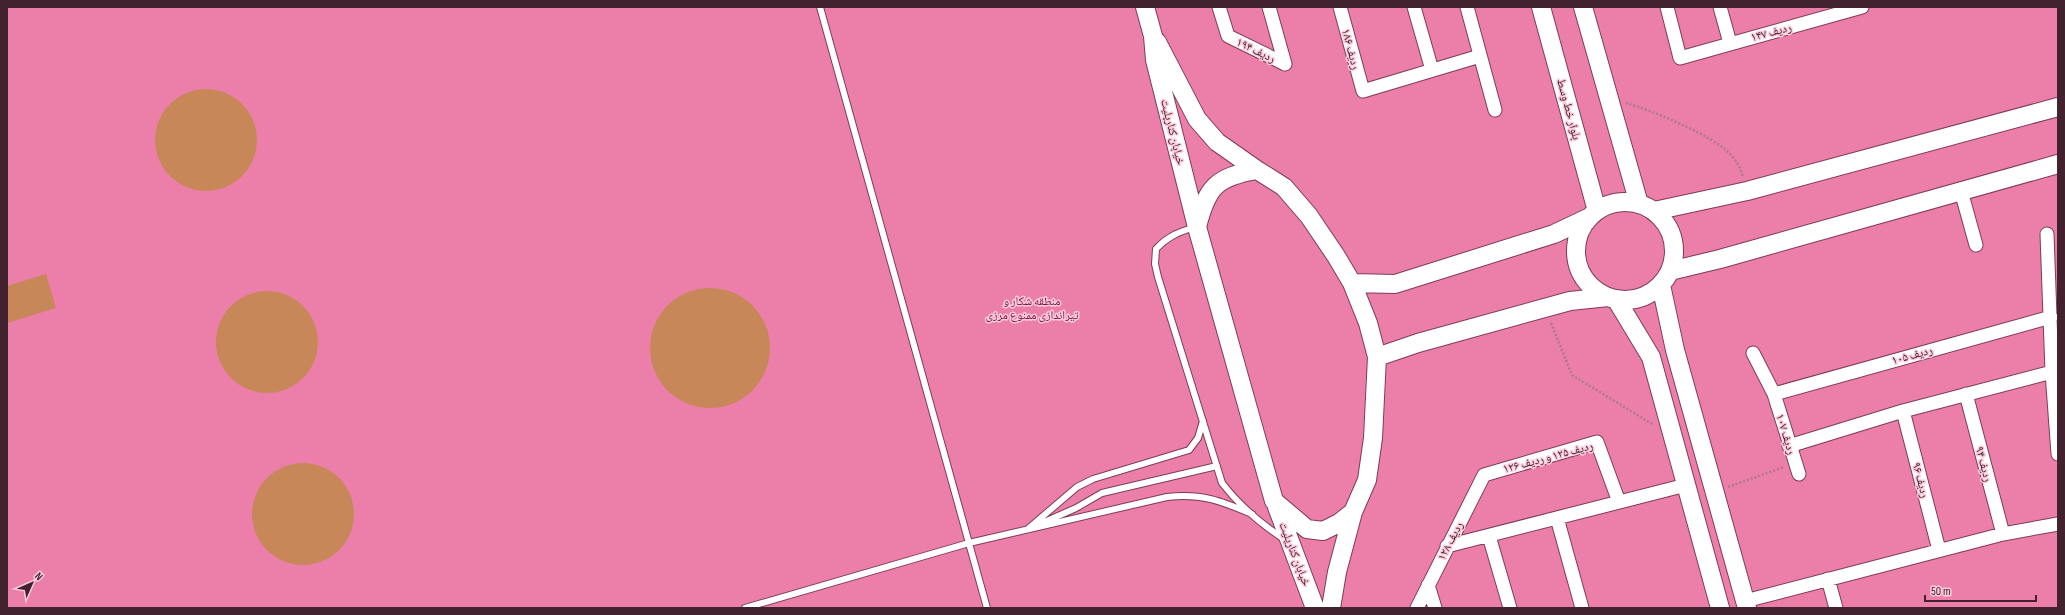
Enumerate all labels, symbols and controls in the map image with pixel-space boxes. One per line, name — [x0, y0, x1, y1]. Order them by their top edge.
street label: ردیف ۱۴۷ — [1749, 20, 1794, 45]
street label: ردیف ۱۸۶ — [1338, 27, 1363, 72]
street label: ردیف ۱۹۴ — [1234, 35, 1278, 66]
street label: بلوار خط وسط — [1553, 77, 1584, 141]
street label: خیابان کنارپلیت — [1157, 98, 1188, 167]
park label: منطقه شکار و تیراندازی ممنوع مرزی — [985, 294, 1079, 323]
street label: ردیف ۱۰۵ — [1890, 342, 1935, 368]
street label: ردیف ۱۰۷ — [1772, 412, 1799, 457]
street label: ردیف ۱۲۵ و ردیف ۱۲۶ — [1501, 438, 1595, 477]
street label: ردیف ۹۴ — [1972, 445, 1996, 484]
street label: ردیف ۹۶ — [1909, 461, 1933, 500]
street label: ردیف ۱۲۸ — [1434, 519, 1467, 563]
street label: خیابان کنارپلیت — [1275, 520, 1314, 589]
north arrow — [12, 563, 52, 603]
text: N — [32, 570, 45, 583]
scale bar — [1925, 577, 2036, 603]
text: 50 m — [1931, 584, 1951, 599]

